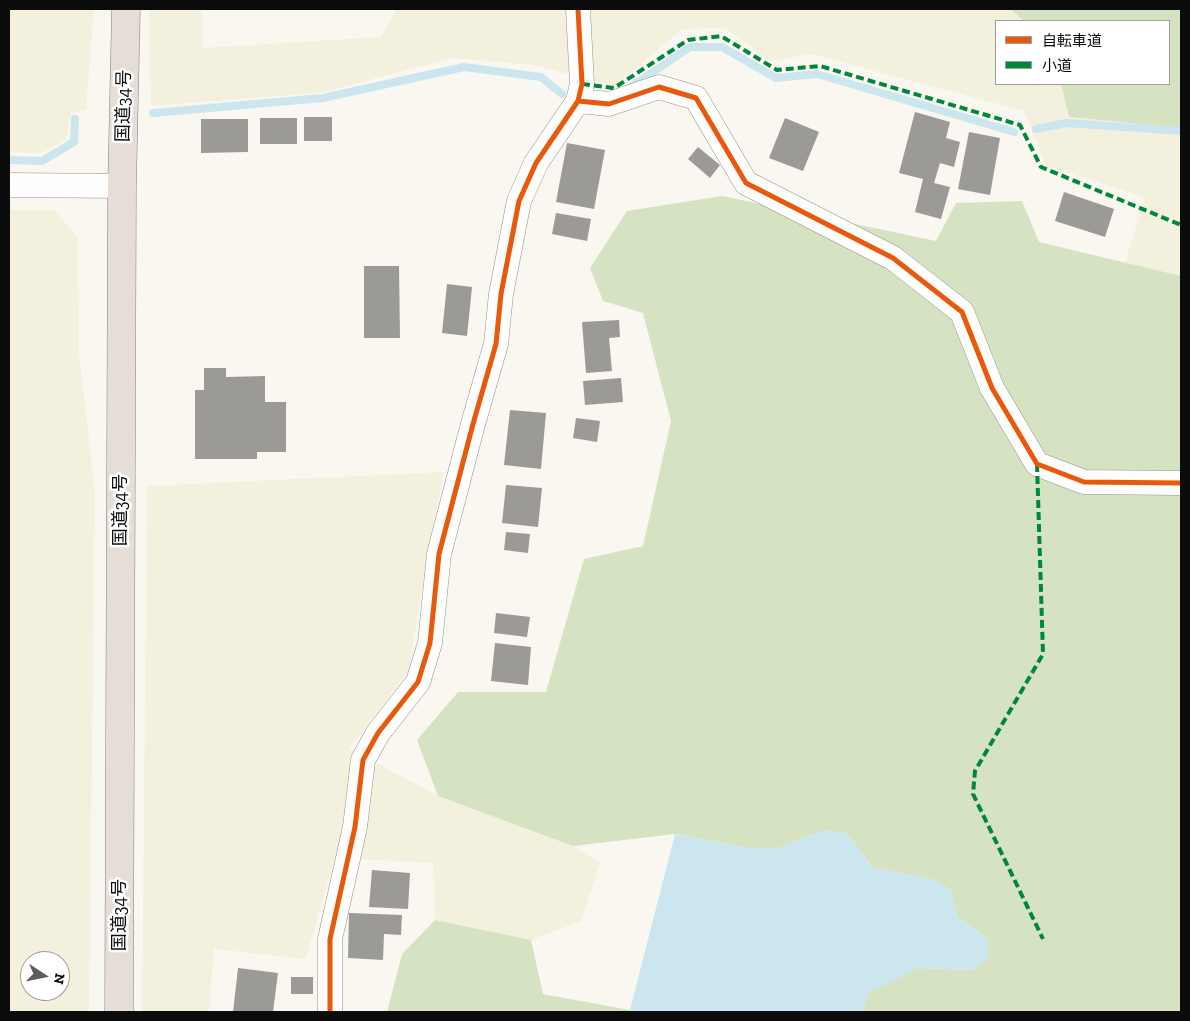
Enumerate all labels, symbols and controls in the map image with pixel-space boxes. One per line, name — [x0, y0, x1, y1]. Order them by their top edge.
legend — [995, 20, 1170, 85]
text: 自転車道 — [1042, 32, 1102, 50]
text: 小道 — [1042, 57, 1072, 75]
street label: 国道34号 — [113, 70, 135, 142]
street label: 国道34号 — [110, 474, 132, 546]
street label: 国道34号 — [109, 879, 131, 951]
north arrow — [20, 951, 70, 1001]
text: N — [50, 972, 69, 986]

